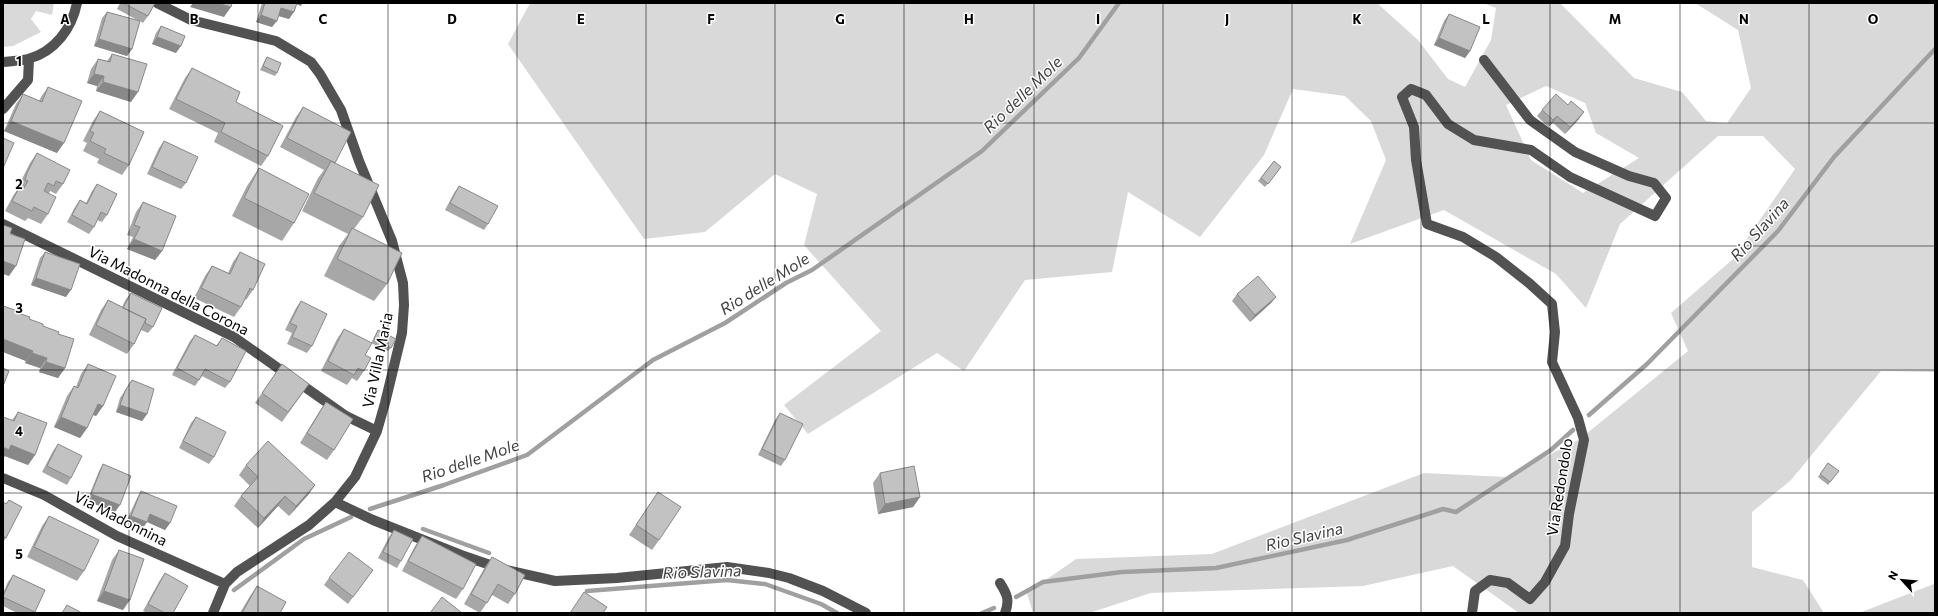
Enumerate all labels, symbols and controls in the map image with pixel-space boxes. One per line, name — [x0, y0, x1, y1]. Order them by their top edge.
text: A — [60, 11, 70, 27]
text: B — [190, 11, 199, 27]
text: C — [319, 11, 328, 27]
text: D — [447, 11, 457, 27]
text: E — [577, 11, 585, 27]
text: F — [707, 11, 715, 27]
text: G — [835, 11, 845, 27]
text: H — [964, 11, 974, 27]
text: I — [1096, 11, 1100, 27]
text: J — [1225, 11, 1229, 27]
text: K — [1352, 11, 1362, 27]
text: L — [1482, 11, 1490, 27]
text: M — [1609, 11, 1621, 27]
text: N — [1739, 11, 1749, 27]
text: O — [1868, 11, 1879, 27]
water label: Rio delle Mole — [979, 51, 1066, 136]
text: 1 — [16, 53, 22, 69]
text: 2 — [15, 176, 23, 192]
water label: Rio Slavina — [1726, 193, 1792, 265]
street label: Via Madonna della Corona — [86, 242, 252, 338]
water label: Rio delle Mole — [716, 248, 813, 318]
text: 3 — [15, 300, 23, 316]
street label: Via Villa Maria — [358, 311, 396, 409]
text: 4 — [15, 423, 23, 439]
water label: Rio delle Mole — [419, 434, 522, 486]
street label: Via Redondolo — [1542, 437, 1576, 537]
street label: Via Madonnina — [71, 487, 171, 549]
water label: Rio Slavina — [1263, 518, 1345, 554]
text: 5 — [15, 546, 23, 562]
water label: Rio Slavina — [662, 560, 742, 582]
north arrow — [1882, 560, 1922, 600]
text: N — [1885, 569, 1900, 582]

